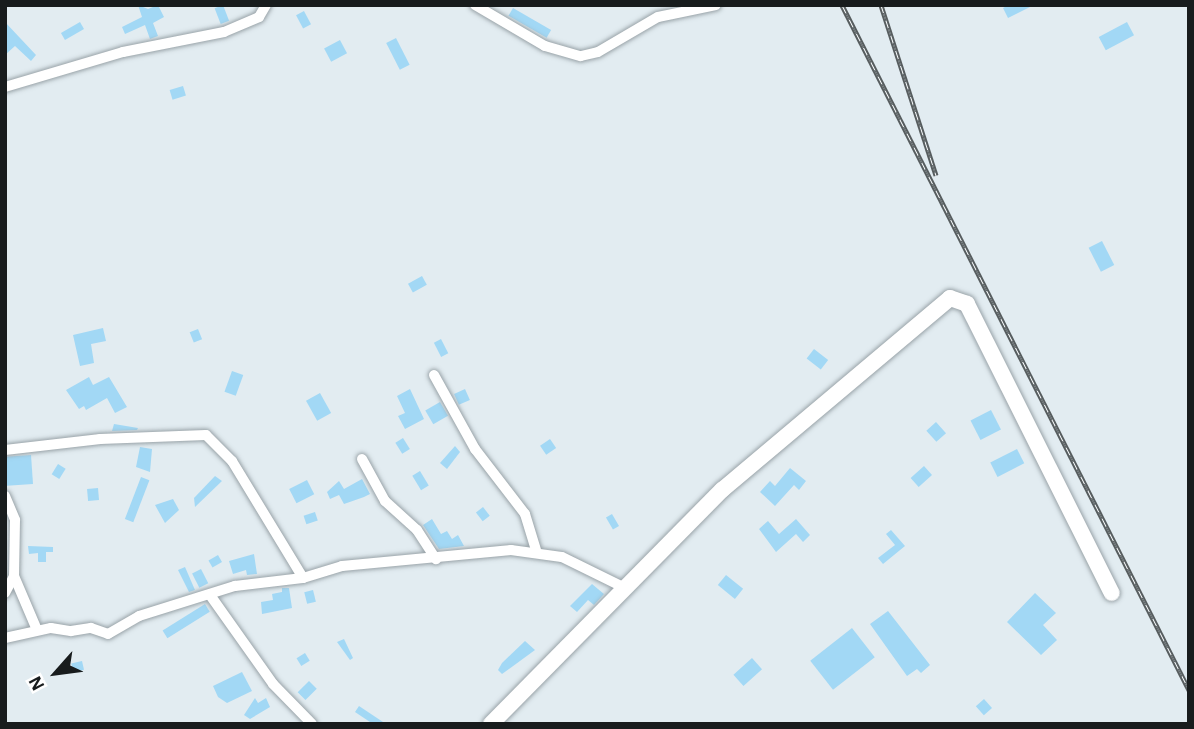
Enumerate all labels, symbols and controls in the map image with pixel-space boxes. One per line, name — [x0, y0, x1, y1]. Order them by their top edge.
north arrow — [21, 638, 91, 708]
text: N — [26, 673, 49, 693]

